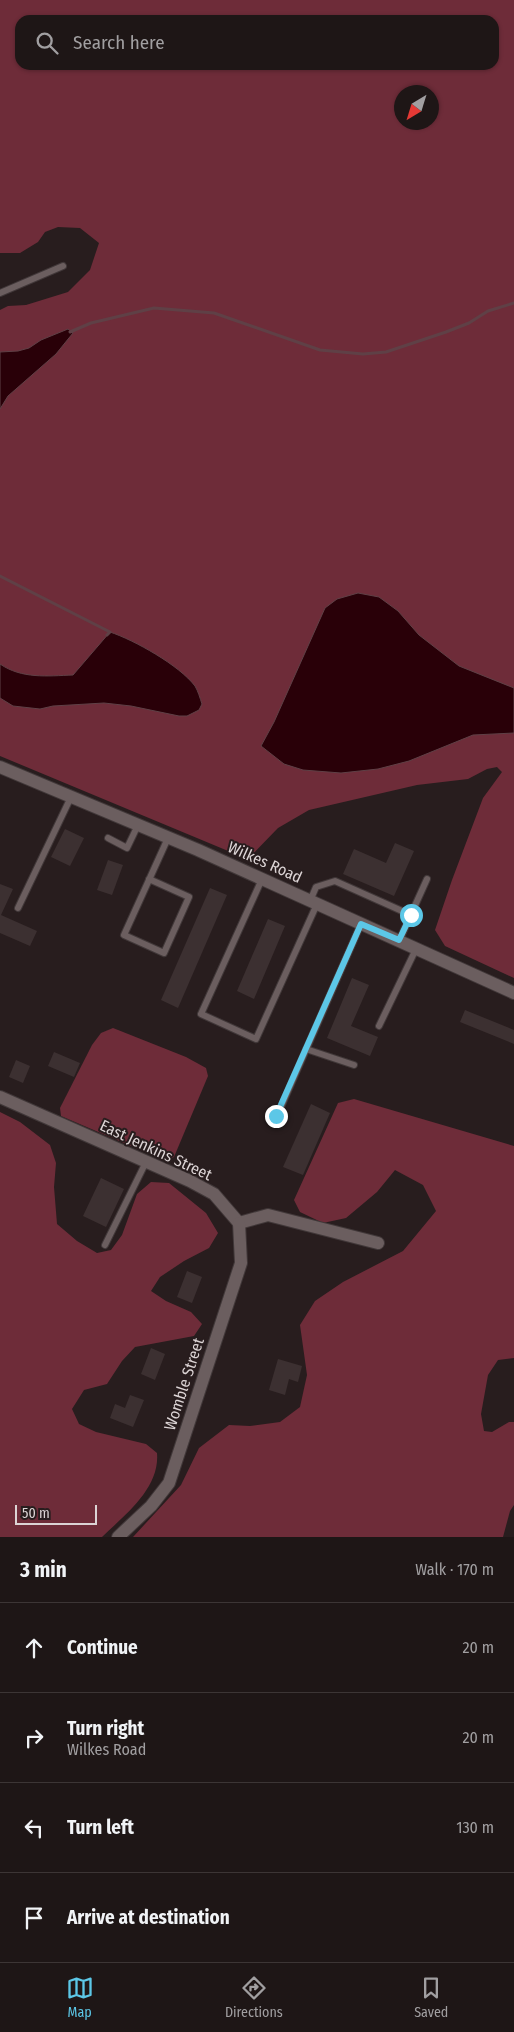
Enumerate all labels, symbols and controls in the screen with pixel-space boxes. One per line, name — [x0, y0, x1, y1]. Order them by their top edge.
search box — [15, 15, 499, 70]
icon: search — [33, 29, 61, 57]
text: Search here — [73, 31, 165, 54]
north arrow — [394, 85, 439, 130]
street label: Wilkes Road — [225, 837, 305, 887]
route start — [400, 904, 423, 927]
route end — [265, 1105, 288, 1128]
street label: East Jenkins Street — [97, 1116, 216, 1185]
street label: Womble Street — [160, 1335, 208, 1433]
scale bar — [15, 1502, 98, 1525]
text: 50 m — [22, 1505, 50, 1522]
text: 3 min — [20, 1557, 67, 1583]
text: Walk · 170 m — [415, 1560, 494, 1579]
icon: ahead — [20, 1634, 48, 1662]
text: Continue — [67, 1636, 138, 1659]
text: 20 m — [463, 1638, 494, 1657]
text: Turn right — [67, 1717, 144, 1740]
icon: right — [20, 1724, 48, 1752]
text: 20 m — [463, 1728, 494, 1747]
text: Wilkes Road — [67, 1740, 146, 1759]
icon: left — [20, 1814, 48, 1842]
text: Turn left — [67, 1816, 134, 1839]
text: 130 m — [456, 1818, 494, 1837]
icon: arrive — [20, 1904, 48, 1932]
text: Arrive at destination — [67, 1906, 230, 1929]
tab: Map — [66, 1974, 94, 2021]
tab: Directions — [225, 1974, 283, 2021]
tab: Saved — [414, 1974, 448, 2021]

